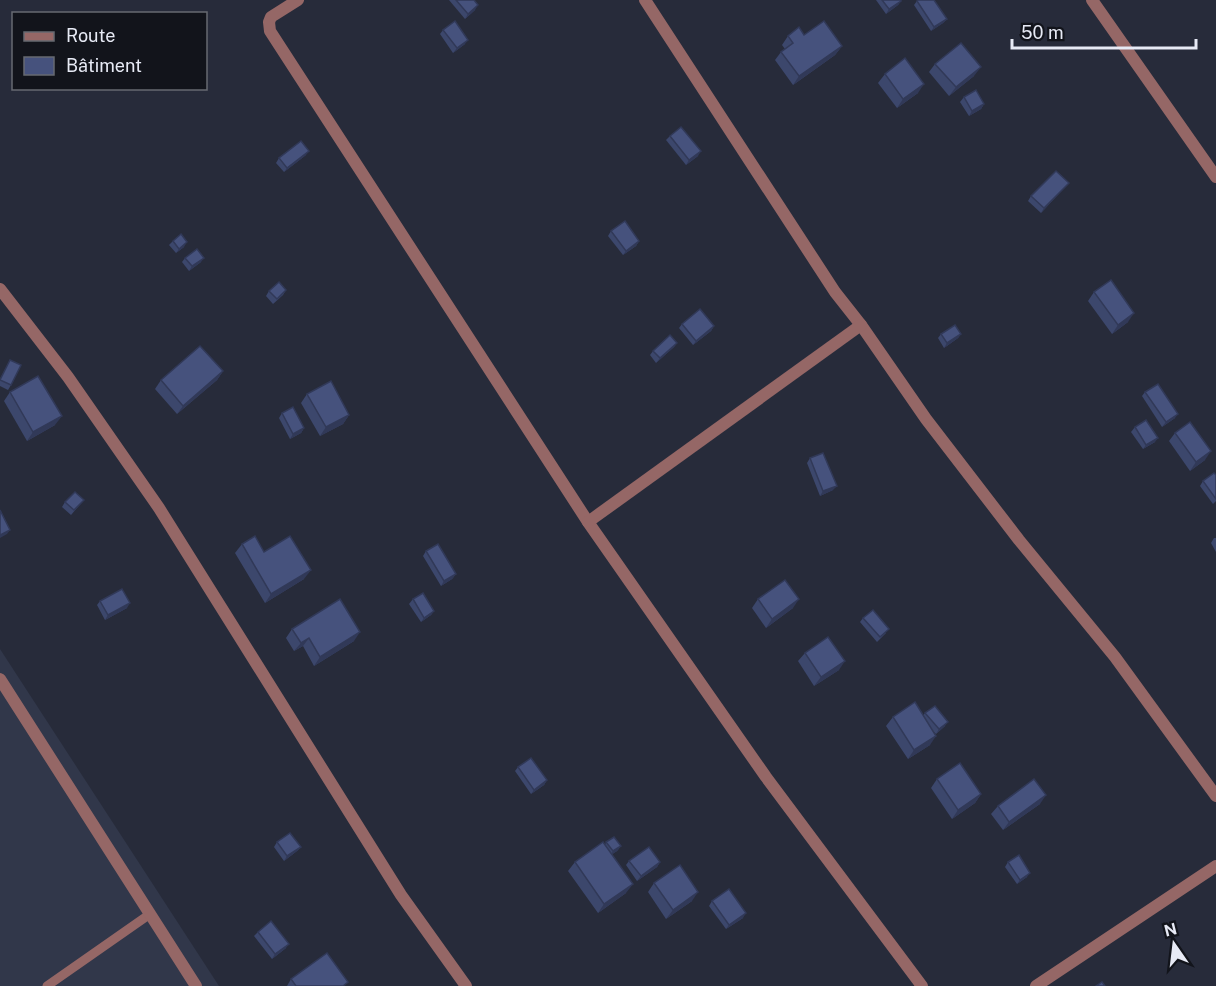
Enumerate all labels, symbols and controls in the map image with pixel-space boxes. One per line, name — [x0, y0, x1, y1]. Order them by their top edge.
legend — [12, 12, 207, 90]
scale bar — [1012, 12, 1196, 50]
text: 50 m — [1021, 22, 1064, 43]
text: Route — [66, 25, 115, 46]
text: Bâtiment — [66, 55, 142, 76]
north arrow — [1144, 914, 1204, 974]
text: N — [1162, 919, 1179, 941]

